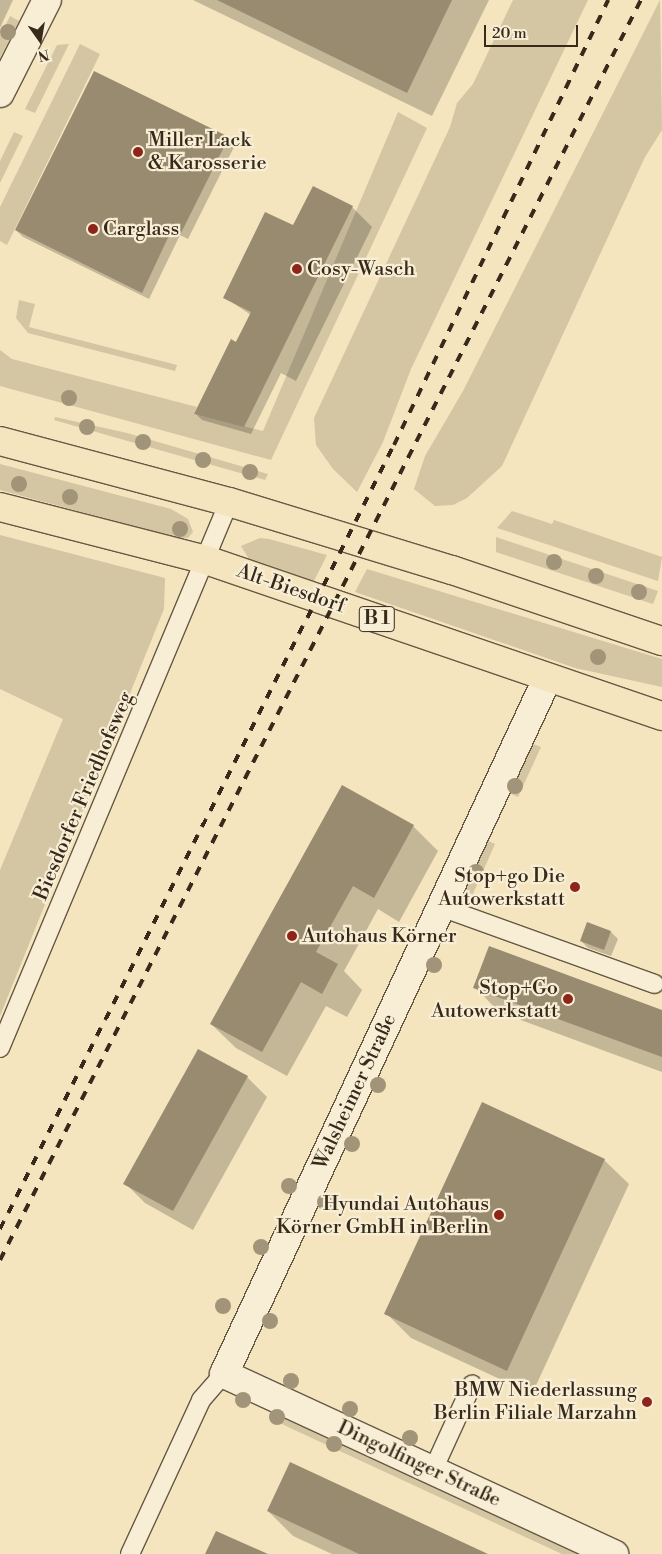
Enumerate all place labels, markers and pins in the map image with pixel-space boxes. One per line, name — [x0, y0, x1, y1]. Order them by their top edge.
place label: Miller Lack & Karosserie — [148, 128, 267, 175]
marker: Miller Lack & Karosserie — [132, 146, 144, 158]
place label: Carglass — [103, 217, 179, 241]
marker: Carglass — [87, 223, 99, 235]
place label: Cosy-Wasch — [307, 257, 415, 281]
marker: Cosy-Wasch — [291, 263, 303, 275]
place label: Stop+go Die Autowerkstatt — [438, 864, 565, 911]
marker: Stop+go Die Autowerkstatt — [569, 881, 581, 893]
place label: Autohaus Körner — [302, 924, 457, 948]
marker: Autohaus Körner — [286, 930, 298, 942]
place label: Stop+Go Autowerkstatt — [431, 976, 558, 1023]
marker: Stop+Go Autowerkstatt — [562, 993, 574, 1005]
place label: Hyundai Autohaus Körner GmbH in Berlin — [276, 1192, 489, 1239]
marker: Hyundai Autohaus Körner GmbH in Berlin — [493, 1209, 505, 1221]
place label: BMW Niederlassung Berlin Filiale Marzahn — [434, 1378, 637, 1425]
marker: BMW Niederlassung Berlin Filiale Marzahn — [641, 1396, 653, 1408]

